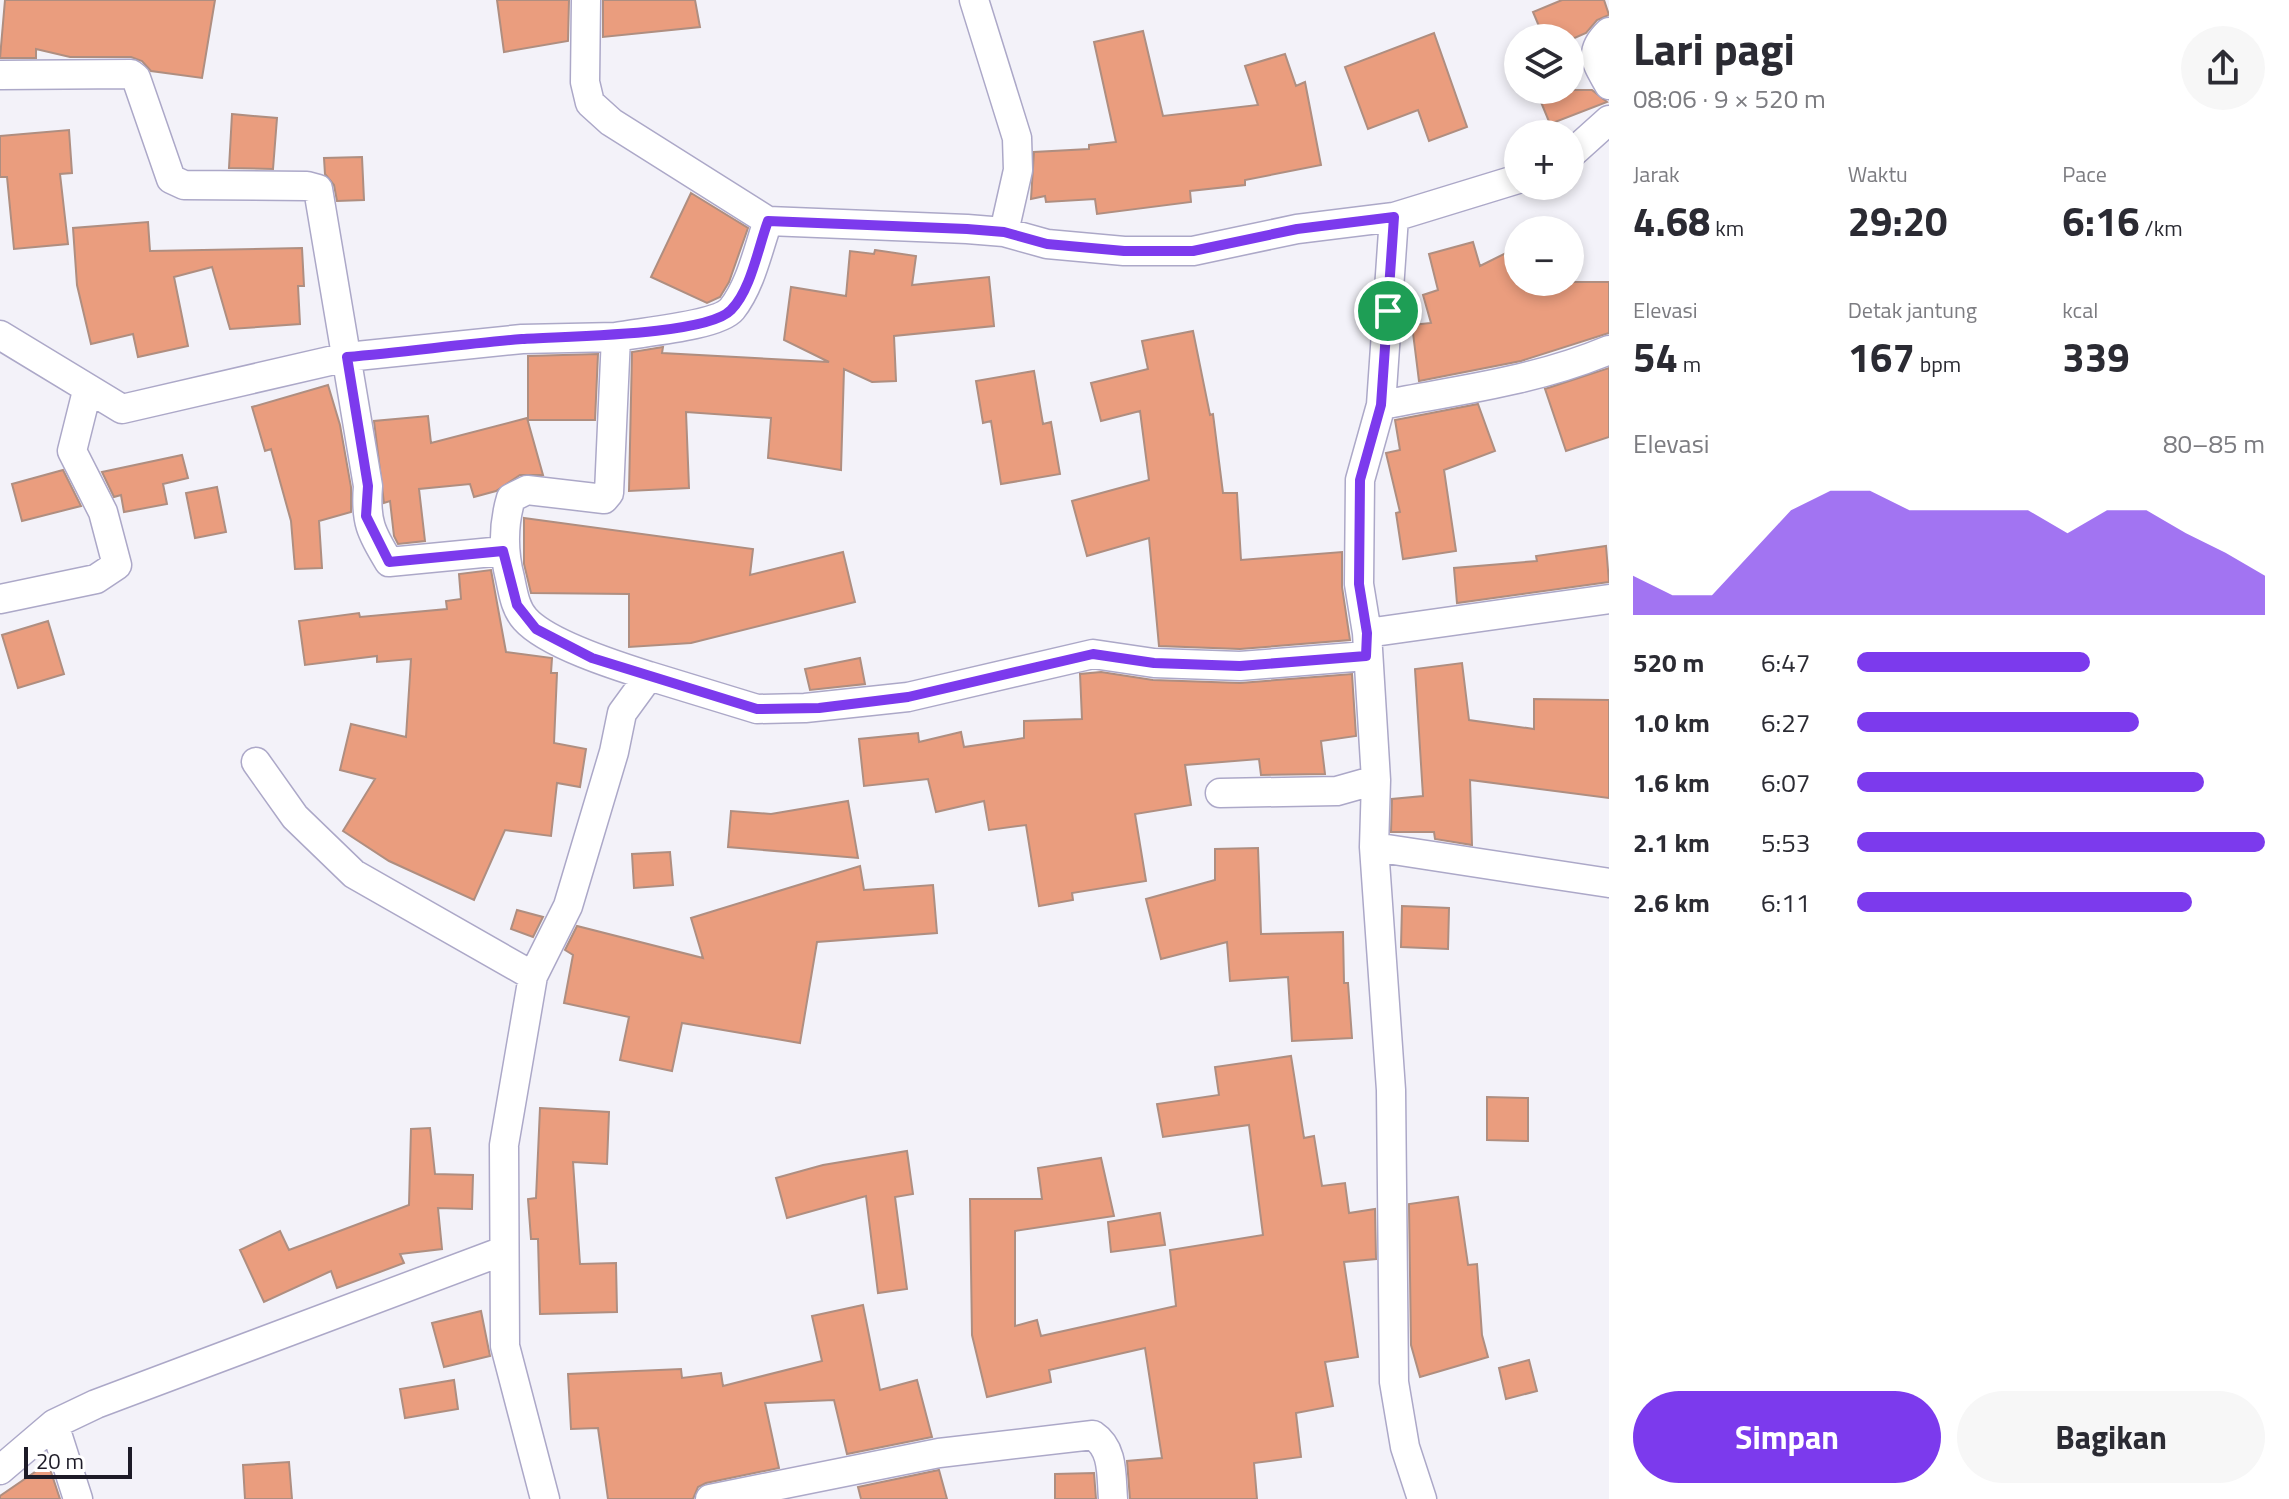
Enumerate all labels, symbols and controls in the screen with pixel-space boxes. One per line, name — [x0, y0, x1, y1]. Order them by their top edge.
text: Lari pagi — [1633, 15, 1795, 82]
map controls — [1504, 24, 1584, 296]
button: layers — [1504, 24, 1584, 104]
button: share — [2181, 26, 2265, 110]
text: 08:06 · 9 × 520 m — [1633, 79, 1826, 118]
button: + — [1504, 120, 1584, 200]
text: Jarak — [1633, 157, 1680, 191]
text: Waktu — [1848, 157, 1908, 191]
text: Pace — [2062, 157, 2107, 191]
text: 4.68 — [1633, 191, 1710, 252]
text: 29:20 — [1848, 191, 1948, 252]
text: 6:16 — [2062, 191, 2140, 252]
text: km — [1710, 211, 1744, 245]
text: /km — [2140, 211, 2183, 245]
button: − — [1504, 216, 1584, 296]
pin — [1354, 277, 1422, 345]
icon: arrive — [1366, 289, 1410, 333]
text: Elevasi — [1633, 293, 1698, 327]
text: Detak jantung — [1848, 293, 1977, 327]
text: kcal — [2062, 293, 2098, 327]
text: 54 — [1633, 327, 1678, 388]
text: 167 — [1848, 327, 1915, 388]
text: 339 — [2062, 327, 2130, 388]
text: m — [1678, 347, 1701, 381]
text: bpm — [1915, 347, 1961, 381]
text: Elevasi — [1633, 424, 1709, 463]
text: 80–85 m — [2163, 424, 2265, 463]
text: 520 m — [1633, 643, 1704, 682]
text: 6:47 — [1761, 643, 1810, 682]
text: 1.0 km — [1633, 703, 1710, 742]
text: 6:27 — [1761, 703, 1810, 742]
text: 1.6 km — [1633, 763, 1710, 802]
text: 6:07 — [1761, 763, 1810, 802]
text: 2.1 km — [1633, 823, 1710, 862]
text: 5:53 — [1761, 823, 1810, 862]
text: 2.6 km — [1633, 883, 1710, 922]
text: 6:11 — [1761, 883, 1810, 922]
button: Simpan — [1633, 1391, 1941, 1483]
button: Bagikan — [1957, 1391, 2265, 1483]
scale bar — [24, 1443, 132, 1479]
text: 20 m — [36, 1444, 84, 1478]

